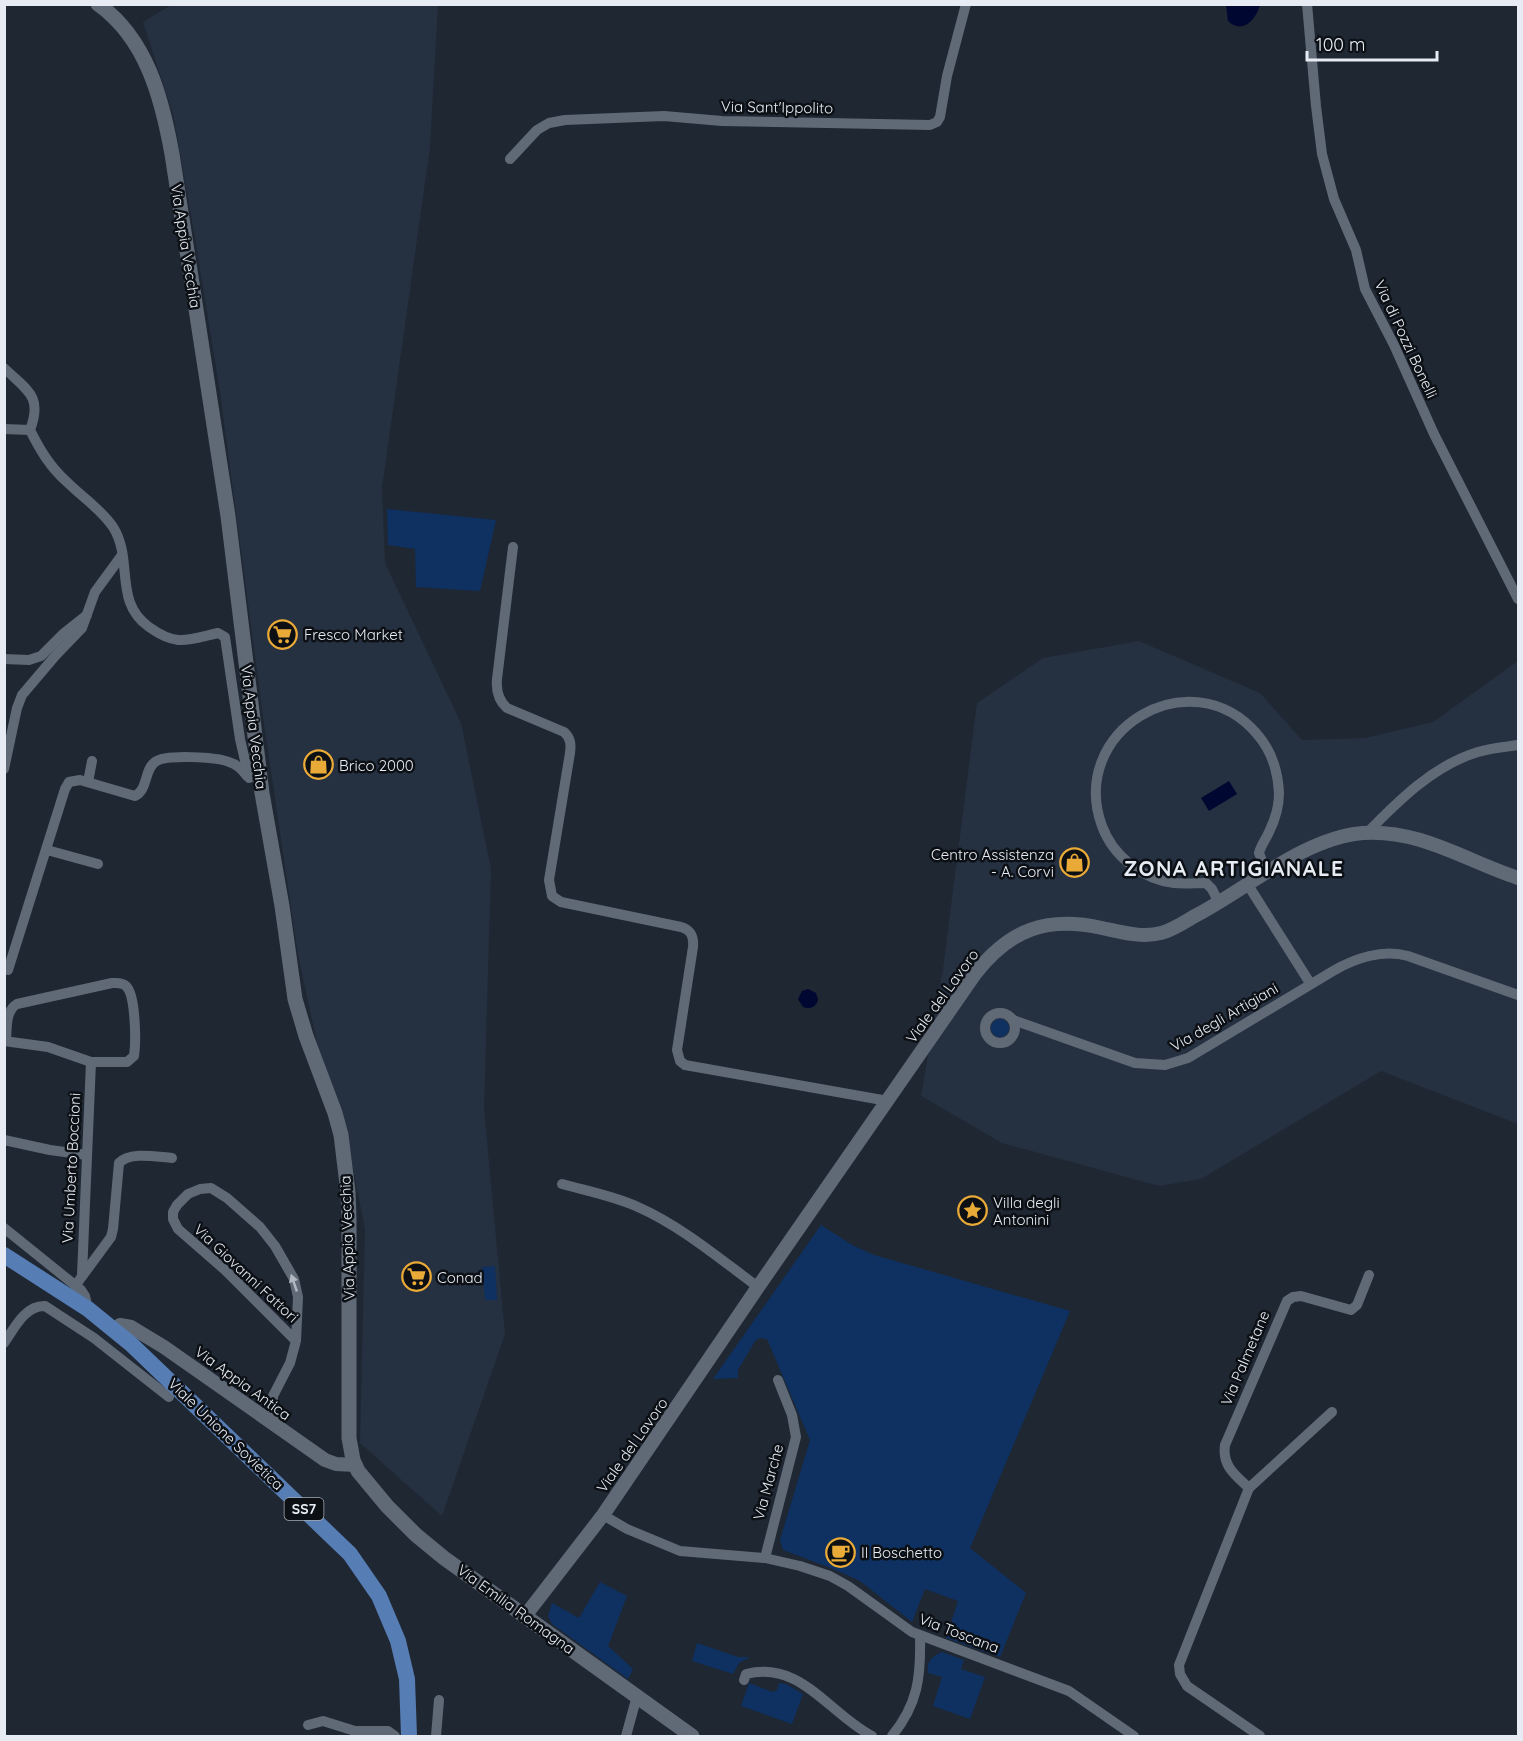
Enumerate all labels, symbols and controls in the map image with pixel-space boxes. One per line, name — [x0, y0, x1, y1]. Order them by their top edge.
scale bar — [1307, 24, 1438, 62]
text: 100 m — [1316, 33, 1365, 56]
street label: Via Sant'Ippolito — [721, 97, 833, 117]
street label: Via Appia Vecchia — [167, 183, 205, 309]
street label: Via di Pozzi Bonelli — [1370, 277, 1442, 401]
supermarket icon: Fresco Market — [267, 618, 299, 650]
place label: Fresco Market — [304, 625, 403, 644]
street label: Via Appia Vecchia — [237, 664, 271, 790]
shop icon: Brico 2000 — [302, 749, 334, 781]
place label: Brico 2000 — [339, 756, 414, 775]
place label: Centro Assistenza - A. Corvi — [931, 845, 1054, 881]
shop icon: Centro Assistenza - A. Corvi — [1059, 847, 1091, 879]
district label: ZONA ARTIGIANALE — [1123, 855, 1345, 881]
street label: Viale del Lavoro — [902, 945, 982, 1047]
street label: Via degli Artigiani — [1167, 978, 1281, 1056]
street label: Via Umberto Boccioni — [58, 1092, 84, 1244]
street label: Via Appia Vecchia — [335, 1175, 359, 1301]
place label: Villa degli Antonini — [993, 1193, 1060, 1229]
place icon: Villa degli Antonini — [956, 1195, 988, 1227]
street label: Via Giovanni Fattori — [190, 1220, 302, 1326]
supermarket icon: Conad — [400, 1261, 432, 1293]
place label: Conad — [437, 1268, 483, 1287]
one-way arrow — [288, 1274, 298, 1292]
street label: Via Palmetane — [1216, 1308, 1274, 1408]
street label: Via Appia Antica — [191, 1342, 295, 1424]
street label: Viale Unione Sovietica — [164, 1374, 288, 1494]
street label: Viale del Lavoro — [592, 1394, 672, 1496]
street label: Via Marche — [749, 1442, 787, 1522]
road number: SS7 — [284, 1498, 324, 1520]
cafe icon: Il Boschetto — [824, 1536, 856, 1568]
place label: Il Boschetto — [861, 1543, 942, 1562]
street label: Via Emilia Romagna — [454, 1560, 578, 1658]
street label: Via Toscana — [916, 1609, 1002, 1657]

